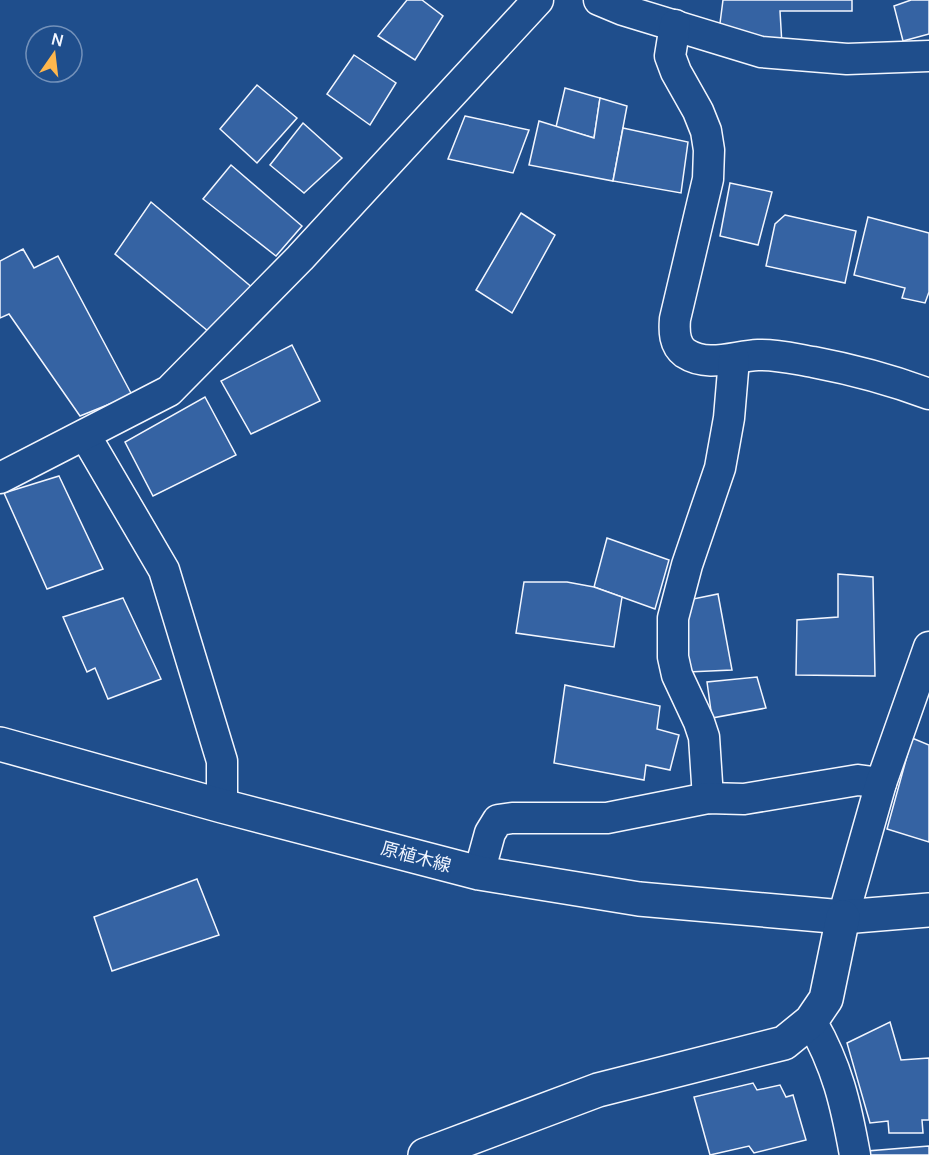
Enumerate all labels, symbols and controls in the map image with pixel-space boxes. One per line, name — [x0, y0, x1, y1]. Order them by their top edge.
north arrow — [24, 24, 84, 84]
text: N — [49, 27, 66, 52]
street label: 原植木線 — [378, 835, 454, 877]

